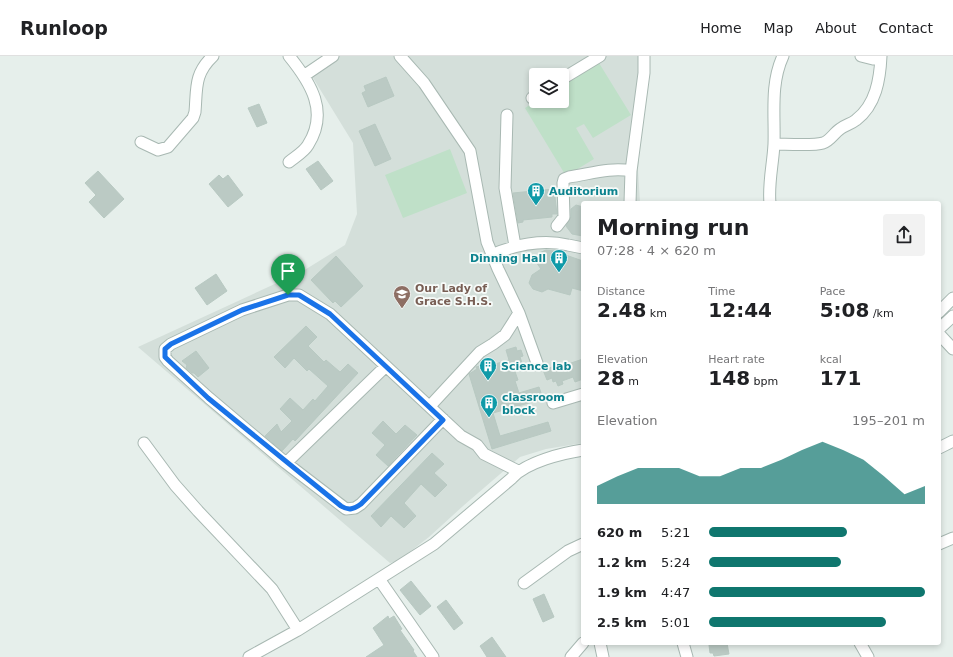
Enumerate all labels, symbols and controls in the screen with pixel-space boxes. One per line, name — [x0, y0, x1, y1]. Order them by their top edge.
text: Runloop — [20, 17, 108, 39]
text: Home — [700, 20, 742, 36]
text: Map — [764, 20, 793, 36]
text: About — [815, 20, 857, 36]
text: Contact — [879, 20, 933, 36]
map controls — [529, 68, 569, 108]
button: layers — [529, 68, 569, 108]
building icon: Auditorium — [526, 181, 546, 206]
place label: Auditorium — [549, 185, 618, 198]
button: share — [883, 214, 925, 256]
text: Morning run — [597, 215, 749, 240]
text: 07:28 · 4 × 620 m — [597, 243, 716, 258]
building icon: Dinning Hall — [549, 248, 569, 273]
place label: Dinning Hall — [470, 252, 546, 265]
pin — [271, 254, 305, 295]
icon: arrive — [277, 260, 299, 282]
place label: Our Lady of Grace S.H.S. — [415, 282, 492, 308]
school or university icon: Our Lady of Grace S.H.S. — [392, 284, 412, 309]
text: Distance — [597, 285, 645, 298]
text: Time — [708, 285, 735, 298]
text: Pace — [820, 285, 845, 298]
text: 2.48 — [597, 298, 646, 322]
text: 12:44 — [708, 298, 772, 322]
text: 5:08 — [820, 298, 869, 322]
text: km — [646, 307, 667, 320]
text: /km — [869, 307, 894, 320]
text: Elevation — [597, 353, 648, 366]
text: Heart rate — [708, 353, 765, 366]
text: kcal — [820, 353, 842, 366]
building icon: Science lab — [478, 356, 498, 381]
place label: Science lab — [501, 360, 572, 373]
text: 28 — [597, 366, 625, 390]
text: 148 — [708, 366, 750, 390]
text: 171 — [820, 366, 861, 390]
text: m — [625, 375, 639, 388]
text: bpm — [750, 375, 778, 388]
place label: classroom block — [502, 391, 565, 417]
building icon: classroom block — [479, 393, 499, 418]
text: Elevation — [597, 413, 657, 428]
text: 195–201 m — [852, 413, 925, 428]
text: 620 m — [597, 525, 642, 540]
text: 5:21 — [661, 525, 690, 540]
text: 1.2 km — [597, 555, 647, 570]
text: 5:24 — [661, 555, 690, 570]
text: 1.9 km — [597, 585, 647, 600]
text: 4:47 — [661, 585, 690, 600]
text: 2.5 km — [597, 615, 647, 630]
text: 5:01 — [661, 615, 690, 630]

